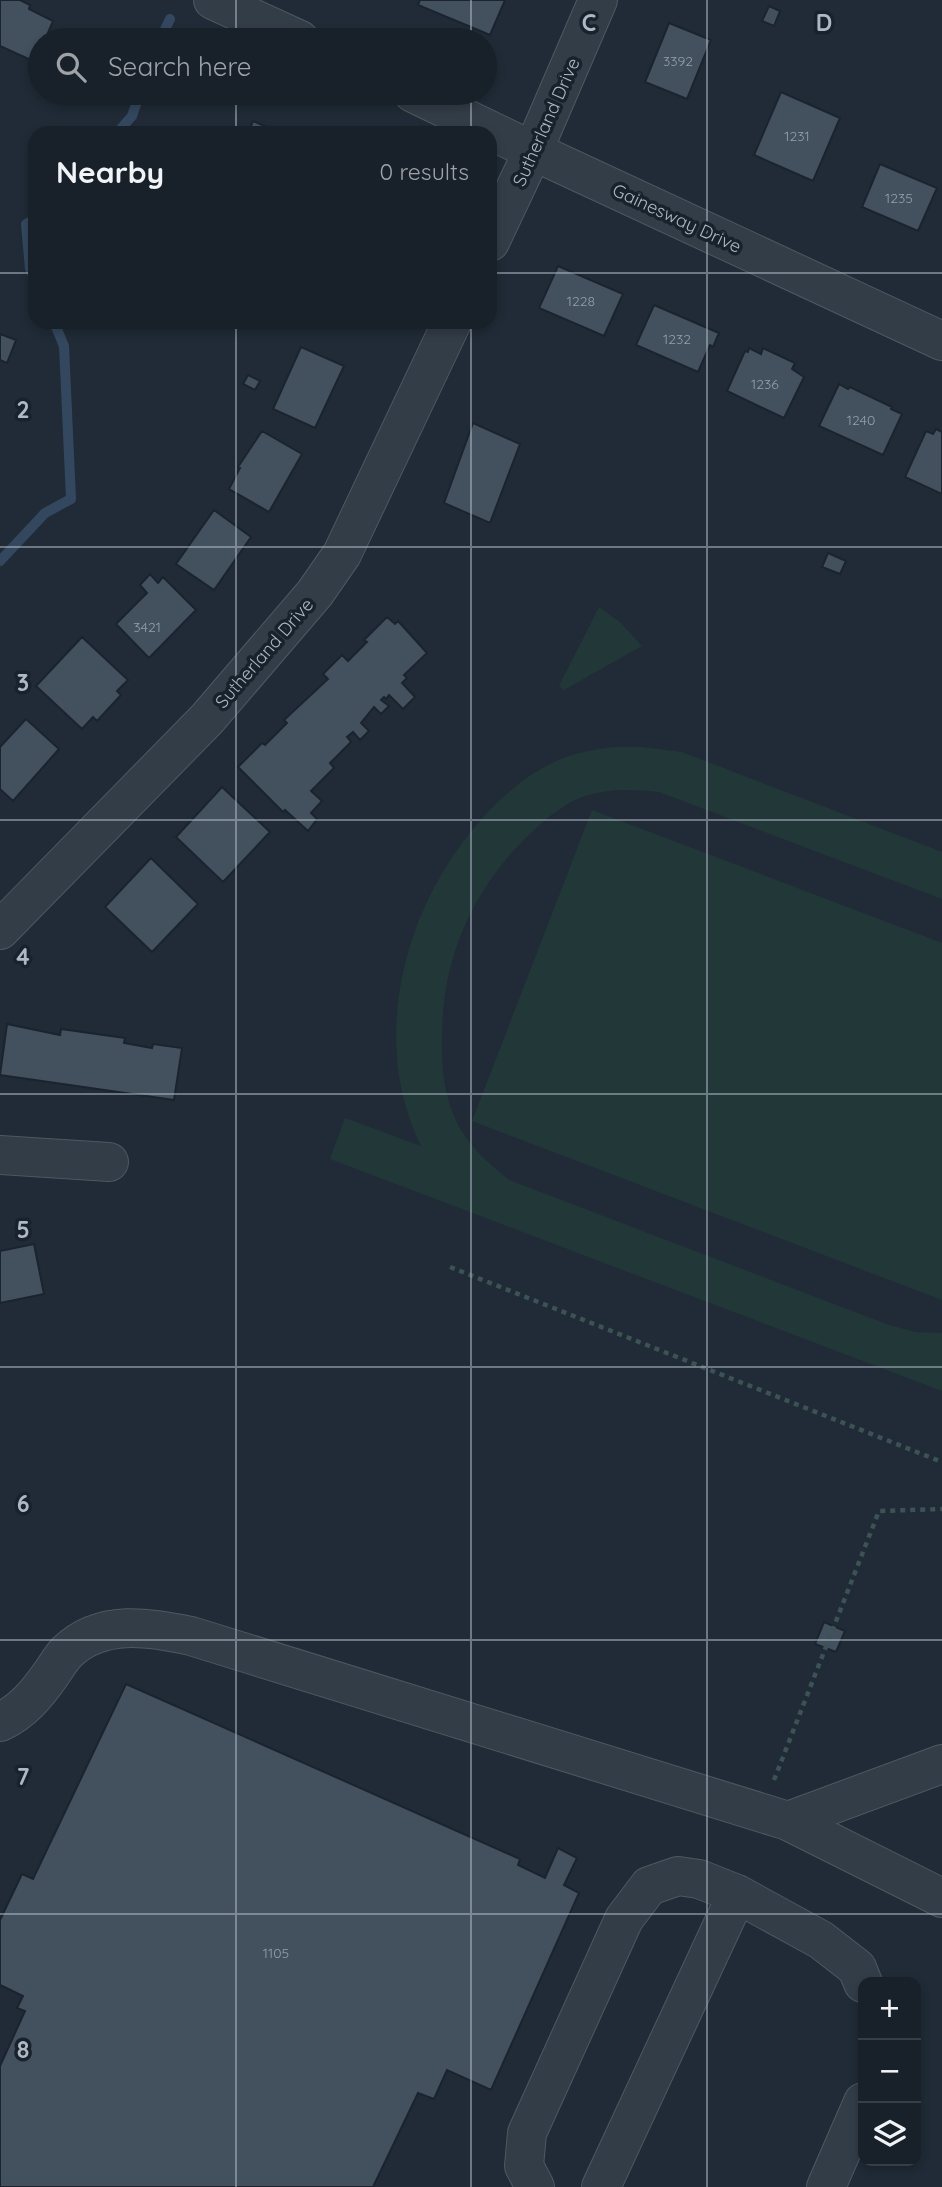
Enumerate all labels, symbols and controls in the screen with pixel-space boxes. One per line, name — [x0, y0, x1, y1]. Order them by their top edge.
text: C — [582, 8, 596, 37]
text: D — [816, 8, 832, 37]
search box — [28, 28, 497, 105]
icon: search — [52, 48, 90, 86]
text: Search here — [108, 50, 252, 83]
house number: 3392 — [663, 52, 693, 70]
street label: Sutherland Drive — [507, 54, 585, 190]
house number: 1231 — [784, 127, 810, 145]
text: Nearby — [56, 153, 164, 191]
text: 0 results — [380, 157, 469, 186]
street label: Gainesway Drive — [609, 178, 745, 258]
house number: 1235 — [885, 189, 913, 207]
house number: 1228 — [567, 292, 595, 310]
house number: 1232 — [663, 330, 691, 348]
house number: 1236 — [751, 375, 779, 393]
text: 2 — [16, 395, 30, 424]
house number: 1240 — [847, 411, 875, 429]
street label: Sutherland Drive — [210, 593, 318, 713]
house number: 3421 — [133, 618, 161, 636]
text: 3 — [17, 668, 29, 697]
text: 4 — [16, 942, 30, 971]
text: 5 — [16, 1215, 30, 1244]
text: 6 — [17, 1489, 29, 1518]
text: 7 — [17, 1762, 30, 1791]
house number: 1105 — [263, 1944, 289, 1962]
map controls — [858, 1977, 921, 2166]
button: + — [858, 1977, 921, 2040]
text: 8 — [17, 2035, 29, 2064]
button: − — [858, 2040, 921, 2103]
button: layers — [858, 2103, 921, 2166]

